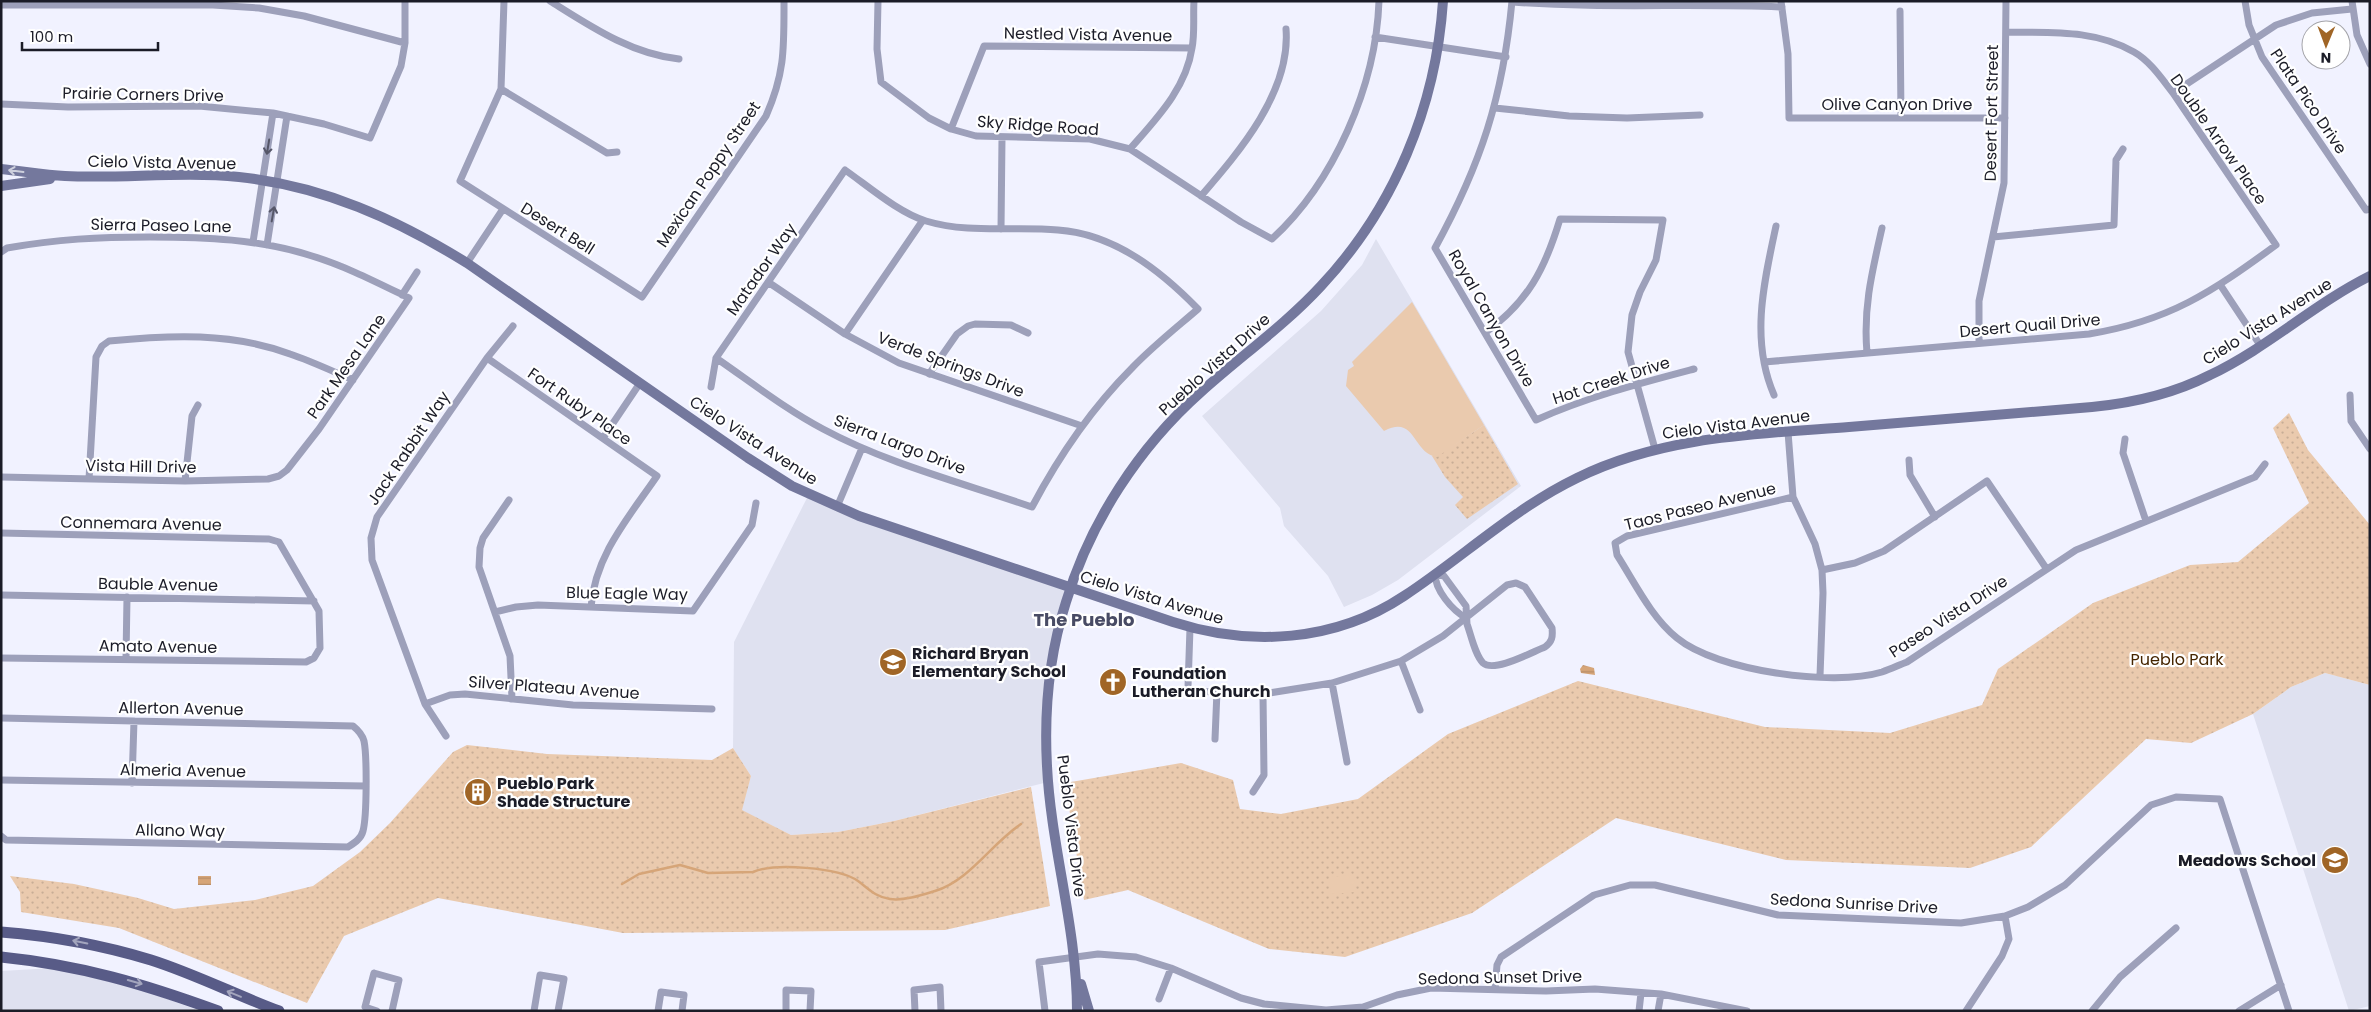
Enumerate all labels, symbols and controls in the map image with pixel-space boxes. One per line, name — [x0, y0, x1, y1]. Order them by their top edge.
scale bar — [22, 20, 159, 52]
north arrow — [2301, 20, 2351, 70]
street label: Nestled Vista Avenue — [1004, 22, 1172, 47]
text: 100 m — [30, 26, 73, 47]
street label: Desert Fort Street — [1979, 44, 2004, 182]
street label: Plata Pico Drive — [2265, 44, 2352, 159]
text: N — [2320, 48, 2331, 68]
street label: Double Arrow Place — [2165, 69, 2272, 209]
street label: Prairie Corners Drive — [62, 82, 224, 107]
street label: Olive Canyon Drive — [1822, 93, 1973, 116]
street label: Mexican Poppy Street — [651, 97, 766, 252]
street label: Sky Ridge Road — [976, 110, 1100, 141]
one-way arrow — [263, 139, 273, 155]
street label: Cielo Vista Avenue — [87, 150, 237, 175]
one-way arrow — [8, 166, 24, 176]
street label: Desert Bell — [516, 197, 599, 260]
one-way arrow — [268, 206, 278, 222]
street label: Sierra Paseo Lane — [90, 213, 232, 238]
street label: Matador Way — [721, 218, 802, 320]
street label: Royal Canyon Drive — [1443, 245, 1540, 391]
street label: Cielo Vista Avenue — [2198, 272, 2336, 371]
street label: Pueblo Vista Drive — [1154, 308, 1275, 421]
street label: Desert Quail Drive — [1959, 308, 2102, 343]
street label: Park Mesa Lane — [302, 309, 391, 424]
street label: Verde Springs Drive — [874, 326, 1028, 403]
street label: Hot Creek Drive — [1549, 351, 1673, 410]
street label: Fort Ruby Place — [523, 362, 636, 451]
street label: Jack Rabbit Way — [362, 387, 455, 510]
street label: Cielo Vista Avenue — [685, 390, 822, 491]
street label: Cielo Vista Avenue — [1661, 404, 1811, 445]
street label: Sierra Largo Drive — [831, 409, 969, 480]
street label: Vista Hill Drive — [85, 454, 197, 479]
street label: Taos Paseo Avenue — [1622, 477, 1778, 536]
street label: Connemara Avenue — [60, 511, 222, 536]
street label: Cielo Vista Avenue — [1077, 565, 1226, 630]
street label: Paseo Vista Drive — [1885, 569, 2012, 663]
street label: Bauble Avenue — [98, 572, 218, 597]
street label: Blue Eagle Way — [566, 581, 688, 606]
district label: The Pueblo — [1033, 607, 1135, 632]
street label: Amato Avenue — [99, 634, 218, 659]
place label: Richard Bryan Elementary School — [912, 642, 1066, 683]
school or university icon: Richard Bryan Elementary School — [878, 647, 908, 677]
park label: Pueblo Park — [2131, 648, 2224, 671]
place label: Foundation Lutheran Church — [1132, 662, 1271, 703]
church icon: Foundation Lutheran Church — [1098, 667, 1128, 697]
street label: Silver Plateau Avenue — [468, 670, 640, 705]
street label: Allerton Avenue — [118, 696, 244, 721]
street label: Pueblo Vista Drive — [1051, 754, 1092, 898]
street label: Almeria Avenue — [120, 758, 246, 783]
place label: Pueblo Park Shade Structure — [497, 772, 630, 813]
building icon: Pueblo Park Shade Structure — [463, 777, 493, 807]
street label: Allano Way — [135, 818, 225, 843]
school or university icon: Meadows School — [2320, 845, 2350, 875]
place label: Meadows School — [2178, 849, 2316, 872]
street label: Sedona Sunrise Drive — [1769, 888, 1939, 919]
one-way arrow — [72, 937, 88, 946]
street label: Sedona Sunset Drive — [1418, 965, 1582, 990]
one-way arrow — [126, 978, 142, 987]
one-way arrow — [227, 988, 242, 998]

